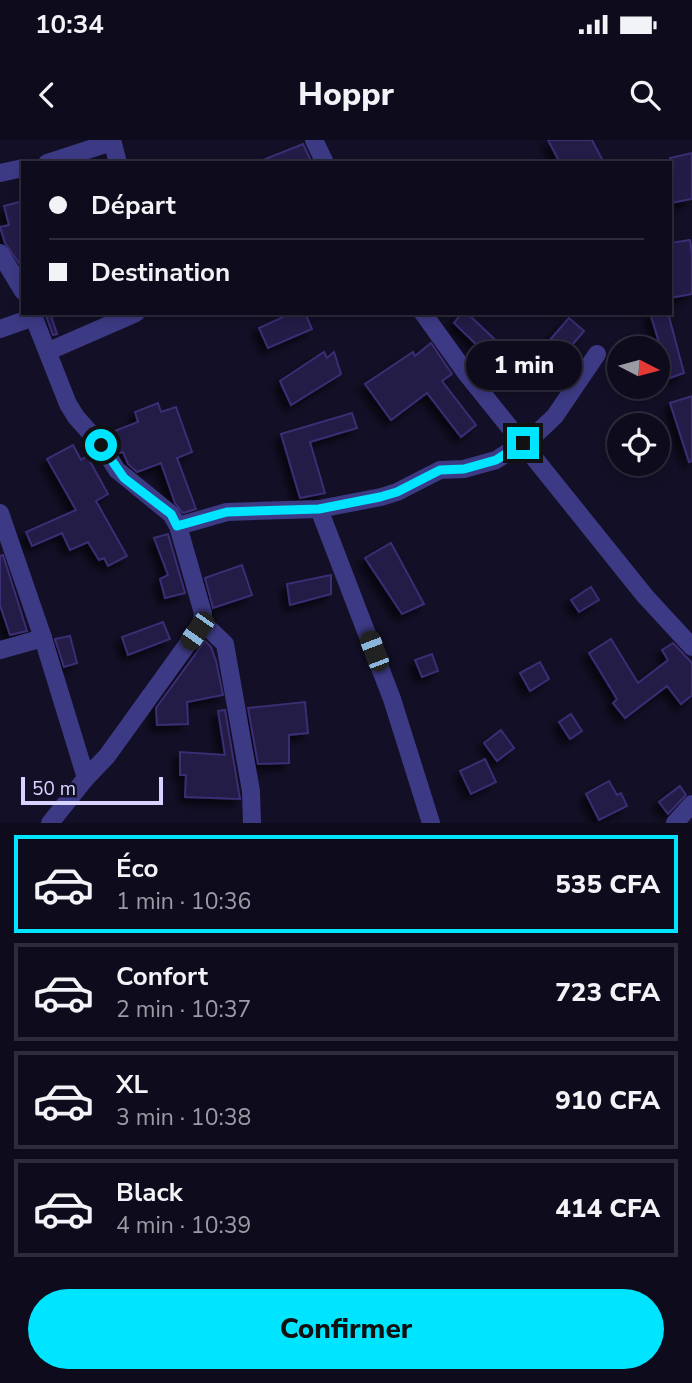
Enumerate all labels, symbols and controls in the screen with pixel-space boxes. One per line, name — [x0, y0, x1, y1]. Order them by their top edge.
text: 10:34 — [35, 7, 104, 42]
text: Hoppr — [298, 73, 394, 116]
icon: back — [28, 76, 66, 114]
icon: search — [626, 76, 664, 114]
text: Départ — [91, 188, 176, 223]
text: Destination — [91, 255, 230, 290]
north arrow — [607, 336, 670, 399]
map controls — [607, 336, 670, 476]
callout: 1 min — [465, 342, 581, 390]
text: 1 min — [494, 350, 554, 381]
button: locate — [607, 413, 670, 476]
route end — [507, 427, 539, 459]
route start — [85, 429, 117, 461]
car — [177, 608, 218, 654]
car — [357, 628, 392, 674]
scale bar — [21, 774, 163, 806]
text: 50 m — [32, 776, 76, 802]
text: Éco — [116, 851, 158, 886]
icon: car — [32, 853, 95, 916]
text: 535 CFA — [555, 867, 660, 902]
text: 1 min · 10:36 — [116, 886, 251, 917]
text: Confort — [116, 959, 208, 994]
icon: car — [32, 961, 95, 1024]
text: 723 CFA — [555, 975, 660, 1010]
text: 2 min · 10:37 — [116, 994, 251, 1025]
text: XL — [116, 1067, 148, 1102]
icon: car — [32, 1069, 95, 1132]
text: 910 CFA — [555, 1083, 660, 1118]
text: 3 min · 10:38 — [116, 1102, 251, 1133]
text: Black — [116, 1175, 183, 1210]
icon: car — [32, 1177, 95, 1240]
text: 414 CFA — [555, 1191, 660, 1226]
text: 4 min · 10:39 — [116, 1210, 251, 1241]
button: Confirmer — [28, 1289, 664, 1369]

